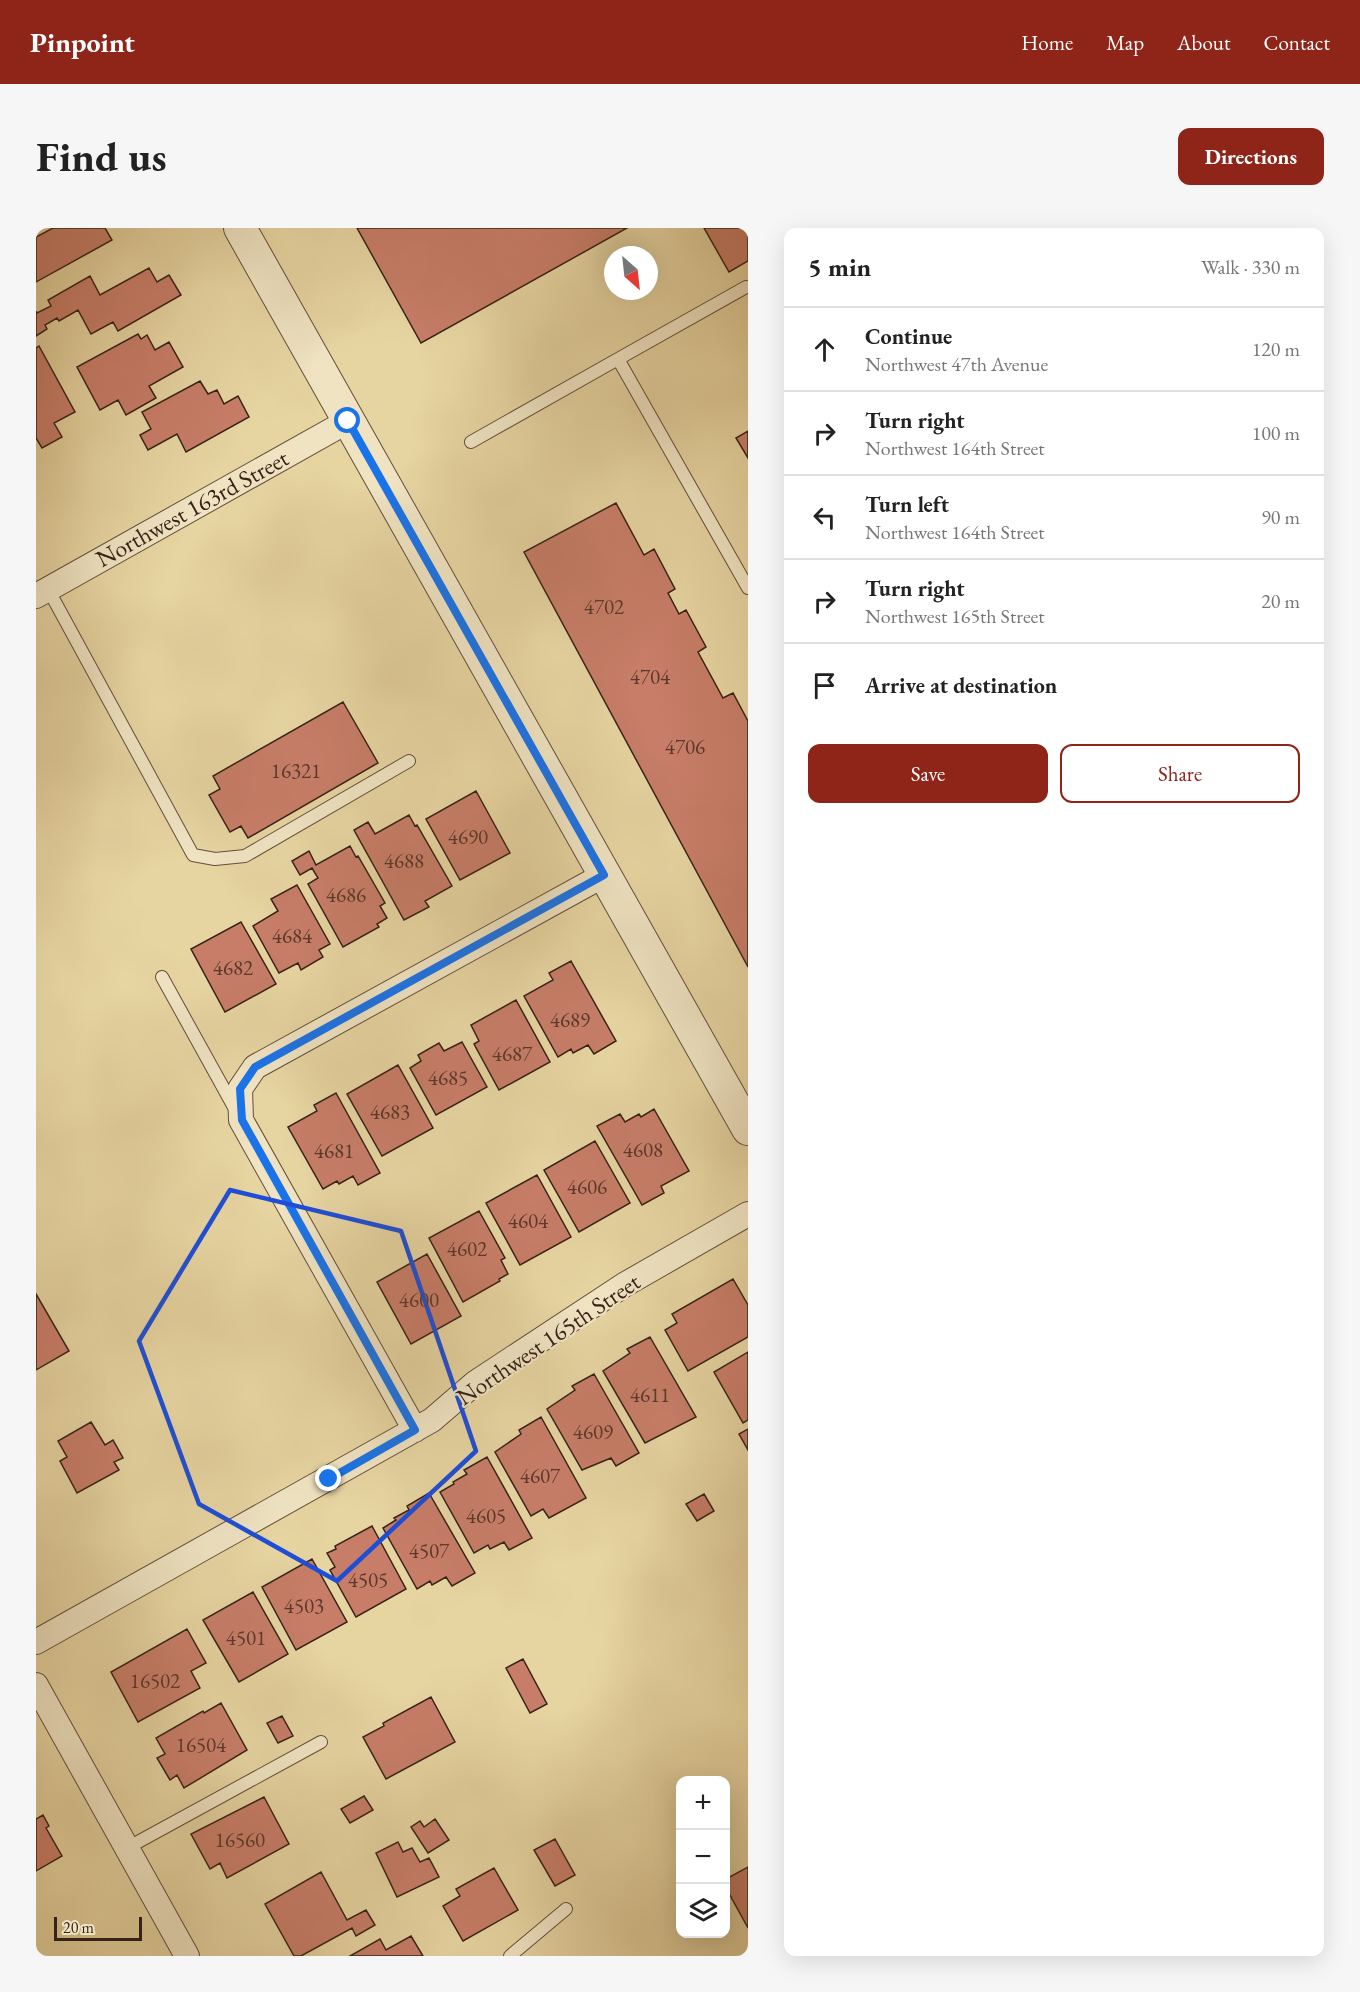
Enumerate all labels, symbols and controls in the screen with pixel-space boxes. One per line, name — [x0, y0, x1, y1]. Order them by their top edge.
text: Pinpoint — [30, 24, 135, 60]
text: Home — [1021, 29, 1073, 56]
text: Map — [1106, 29, 1144, 56]
text: About — [1177, 29, 1230, 56]
text: Contact — [1263, 29, 1330, 56]
button: Directions — [1178, 128, 1324, 185]
text: Find us — [36, 129, 167, 184]
north arrow — [604, 246, 658, 300]
text: 5 min — [808, 250, 871, 284]
text: Walk · 330 m — [1201, 254, 1300, 280]
text: Continue — [865, 322, 952, 351]
icon: ahead — [808, 333, 841, 366]
text: 120 m — [1252, 336, 1300, 362]
text: Northwest 47th Avenue — [865, 351, 1048, 377]
text: Turn right — [865, 406, 964, 435]
route start — [334, 407, 360, 433]
icon: right — [808, 417, 841, 450]
text: 100 m — [1252, 420, 1300, 446]
text: Northwest 164th Street — [865, 435, 1045, 461]
street label: Northwest 163rd Street — [90, 442, 294, 574]
text: Turn left — [865, 490, 949, 519]
icon: left — [808, 501, 841, 534]
text: 90 m — [1261, 504, 1300, 530]
text: Northwest 164th Street — [865, 519, 1045, 545]
text: Turn right — [865, 574, 964, 603]
icon: right — [808, 585, 841, 618]
text: 20 m — [1261, 588, 1300, 614]
house number: 4702 — [584, 593, 624, 620]
text: Northwest 165th Street — [865, 603, 1045, 629]
house number: 4704 — [630, 663, 671, 690]
icon: arrive — [808, 669, 841, 702]
text: Arrive at destination — [865, 671, 1057, 700]
house number: 4706 — [665, 733, 705, 760]
button: Save — [808, 744, 1048, 803]
button: Share — [1060, 744, 1300, 803]
house number: 16321 — [271, 757, 321, 784]
house number: 4690 — [448, 823, 488, 850]
house number: 4688 — [384, 847, 424, 874]
house number: 4686 — [326, 881, 366, 908]
house number: 4684 — [272, 922, 313, 949]
house number: 4682 — [213, 954, 253, 981]
house number: 4689 — [550, 1006, 590, 1033]
house number: 4687 — [492, 1040, 533, 1067]
house number: 4685 — [428, 1064, 468, 1091]
house number: 4683 — [370, 1098, 410, 1125]
house number: 4608 — [623, 1136, 663, 1163]
house number: 4681 — [314, 1137, 354, 1164]
house number: 4606 — [567, 1173, 607, 1200]
house number: 4604 — [508, 1207, 549, 1234]
house number: 4602 — [447, 1235, 487, 1262]
street label: Northwest 165th Street — [450, 1266, 646, 1412]
house number: 4600 — [399, 1286, 439, 1313]
house number: 4611 — [630, 1381, 670, 1408]
house number: 4609 — [573, 1418, 613, 1445]
house number: 4607 — [520, 1462, 561, 1489]
route end — [315, 1465, 341, 1491]
house number: 4605 — [466, 1502, 506, 1529]
house number: 4507 — [409, 1537, 450, 1564]
house number: 4505 — [348, 1566, 388, 1593]
house number: 4503 — [284, 1592, 324, 1619]
house number: 4501 — [226, 1624, 266, 1651]
house number: 16502 — [130, 1667, 180, 1694]
house number: 16504 — [176, 1731, 227, 1758]
map controls — [676, 1776, 730, 1938]
button: + — [676, 1776, 730, 1830]
house number: 16560 — [215, 1826, 265, 1853]
button: − — [676, 1830, 730, 1884]
button: layers — [676, 1884, 730, 1938]
scale bar — [54, 1914, 142, 1942]
text: 20 m — [63, 1917, 94, 1938]

